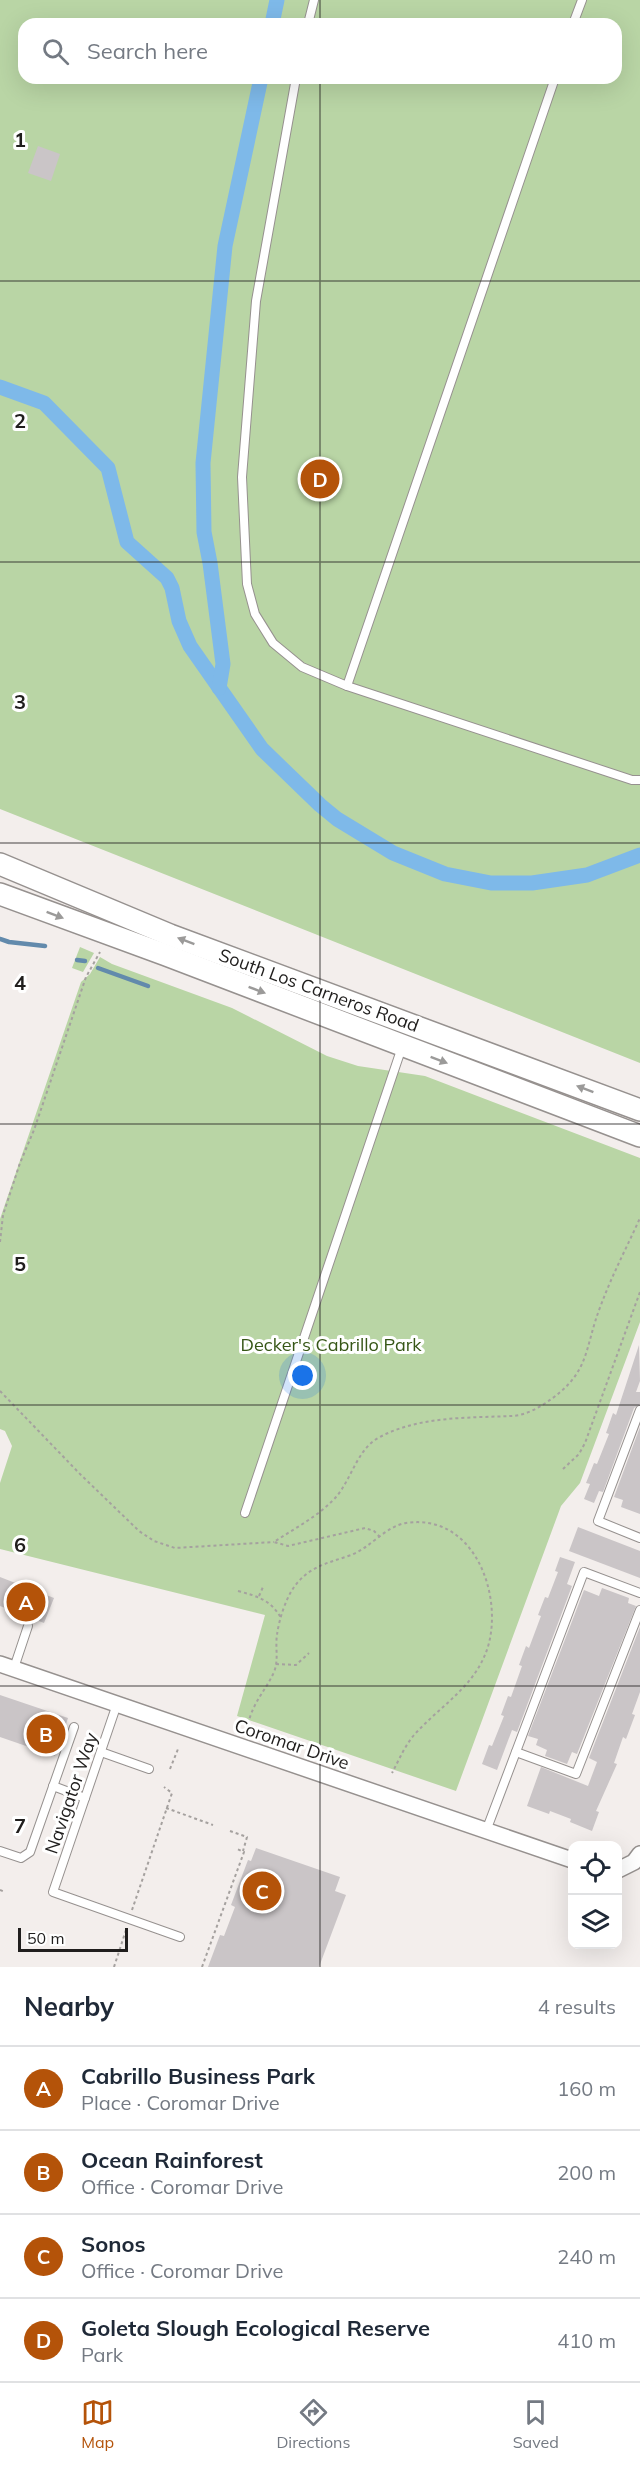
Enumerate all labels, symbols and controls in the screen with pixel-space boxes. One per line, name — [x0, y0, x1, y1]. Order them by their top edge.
search box — [18, 18, 622, 84]
icon: search — [39, 35, 72, 68]
text: Search here — [87, 37, 208, 65]
text: 1 — [14, 127, 26, 152]
text: 2 — [14, 408, 26, 433]
pin: D — [300, 456, 340, 502]
text: 3 — [14, 689, 26, 714]
one-way arrow — [46, 911, 64, 920]
one-way arrow — [177, 935, 195, 945]
street label: South Los Carneros Road — [216, 943, 422, 1037]
text: 4 — [14, 970, 26, 995]
one-way arrow — [248, 985, 266, 995]
one-way arrow — [431, 1055, 449, 1065]
one-way arrow — [576, 1084, 594, 1093]
text: 5 — [14, 1251, 26, 1276]
park label: Decker's Cabrillo Park — [241, 1333, 422, 1356]
your location — [288, 1361, 317, 1390]
text: 6 — [14, 1532, 26, 1557]
pin: A — [6, 1580, 46, 1624]
pin: B — [26, 1712, 66, 1756]
street label: Coromar Drive — [232, 1714, 352, 1774]
street label: Navigator Way — [40, 1729, 103, 1857]
text: 7 — [14, 1813, 26, 1838]
map controls — [568, 1841, 622, 1949]
button: locate — [568, 1841, 622, 1895]
pin: C — [242, 1868, 282, 1914]
button: layers — [568, 1895, 622, 1949]
scale bar — [18, 1925, 128, 1952]
text: 50 m — [27, 1928, 64, 1948]
text: Nearby — [24, 1990, 114, 2023]
text: 4 results — [538, 1994, 616, 2019]
text: Cabrillo Business Park — [81, 2062, 315, 2090]
text: A — [36, 2076, 51, 2101]
text: 160 m — [557, 2076, 616, 2101]
text: Place · Coromar Drive — [81, 2090, 280, 2115]
text: Ocean Rainforest — [81, 2146, 263, 2174]
text: B — [37, 2160, 50, 2185]
text: 200 m — [557, 2160, 616, 2185]
text: Office · Coromar Drive — [81, 2174, 283, 2199]
text: Sonos — [81, 2230, 146, 2258]
text: C — [37, 2244, 50, 2269]
text: 240 m — [557, 2244, 616, 2269]
text: Office · Coromar Drive — [81, 2258, 283, 2283]
text: Goleta Slough Ecological Reserve — [81, 2314, 430, 2342]
text: D — [36, 2328, 51, 2353]
text: 410 m — [557, 2328, 616, 2353]
text: Park — [81, 2342, 123, 2367]
tab: Map — [81, 2396, 114, 2452]
tab: Directions — [276, 2396, 350, 2452]
tab: Saved — [513, 2396, 559, 2452]

